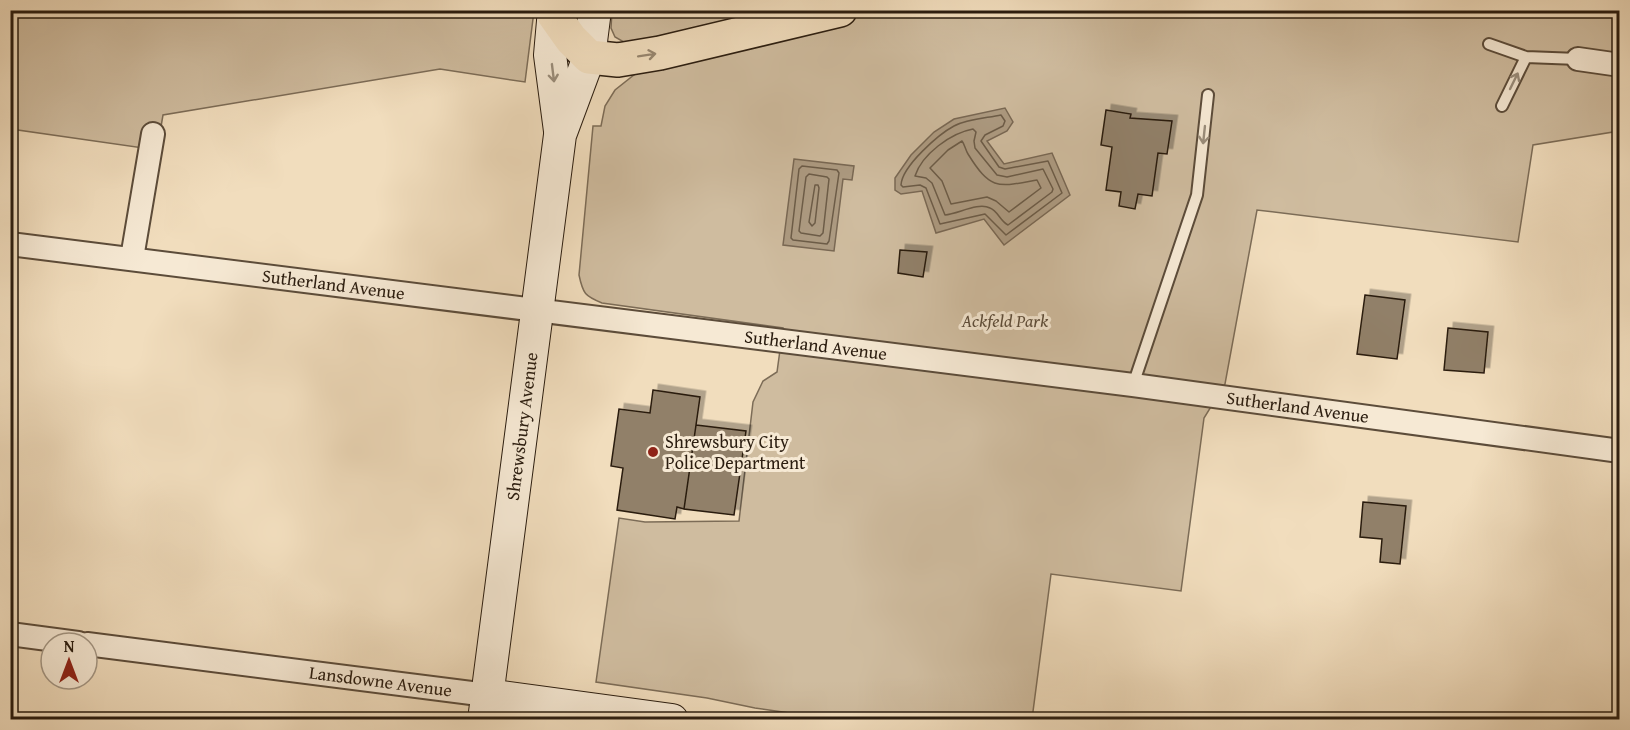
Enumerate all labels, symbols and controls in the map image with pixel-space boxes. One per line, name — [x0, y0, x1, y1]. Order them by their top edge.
one-way arrow — [637, 50, 657, 61]
one-way arrow — [547, 63, 558, 83]
one-way arrow — [1509, 73, 1521, 91]
one-way arrow — [1198, 124, 1209, 144]
street label: Sutherland Avenue — [261, 262, 406, 306]
park label: Ackfeld Park — [961, 307, 1049, 334]
street label: Sutherland Avenue — [743, 322, 889, 367]
street label: Shrewsbury Avenue — [499, 351, 545, 502]
street label: Sutherland Avenue — [1225, 384, 1371, 430]
place label: Shrewsbury City Police Department — [665, 428, 806, 476]
marker: Shrewsbury City Police Department — [646, 445, 660, 459]
north arrow — [39, 631, 99, 691]
text: N — [64, 634, 75, 658]
street label: Lansdowne Avenue — [308, 658, 454, 703]

